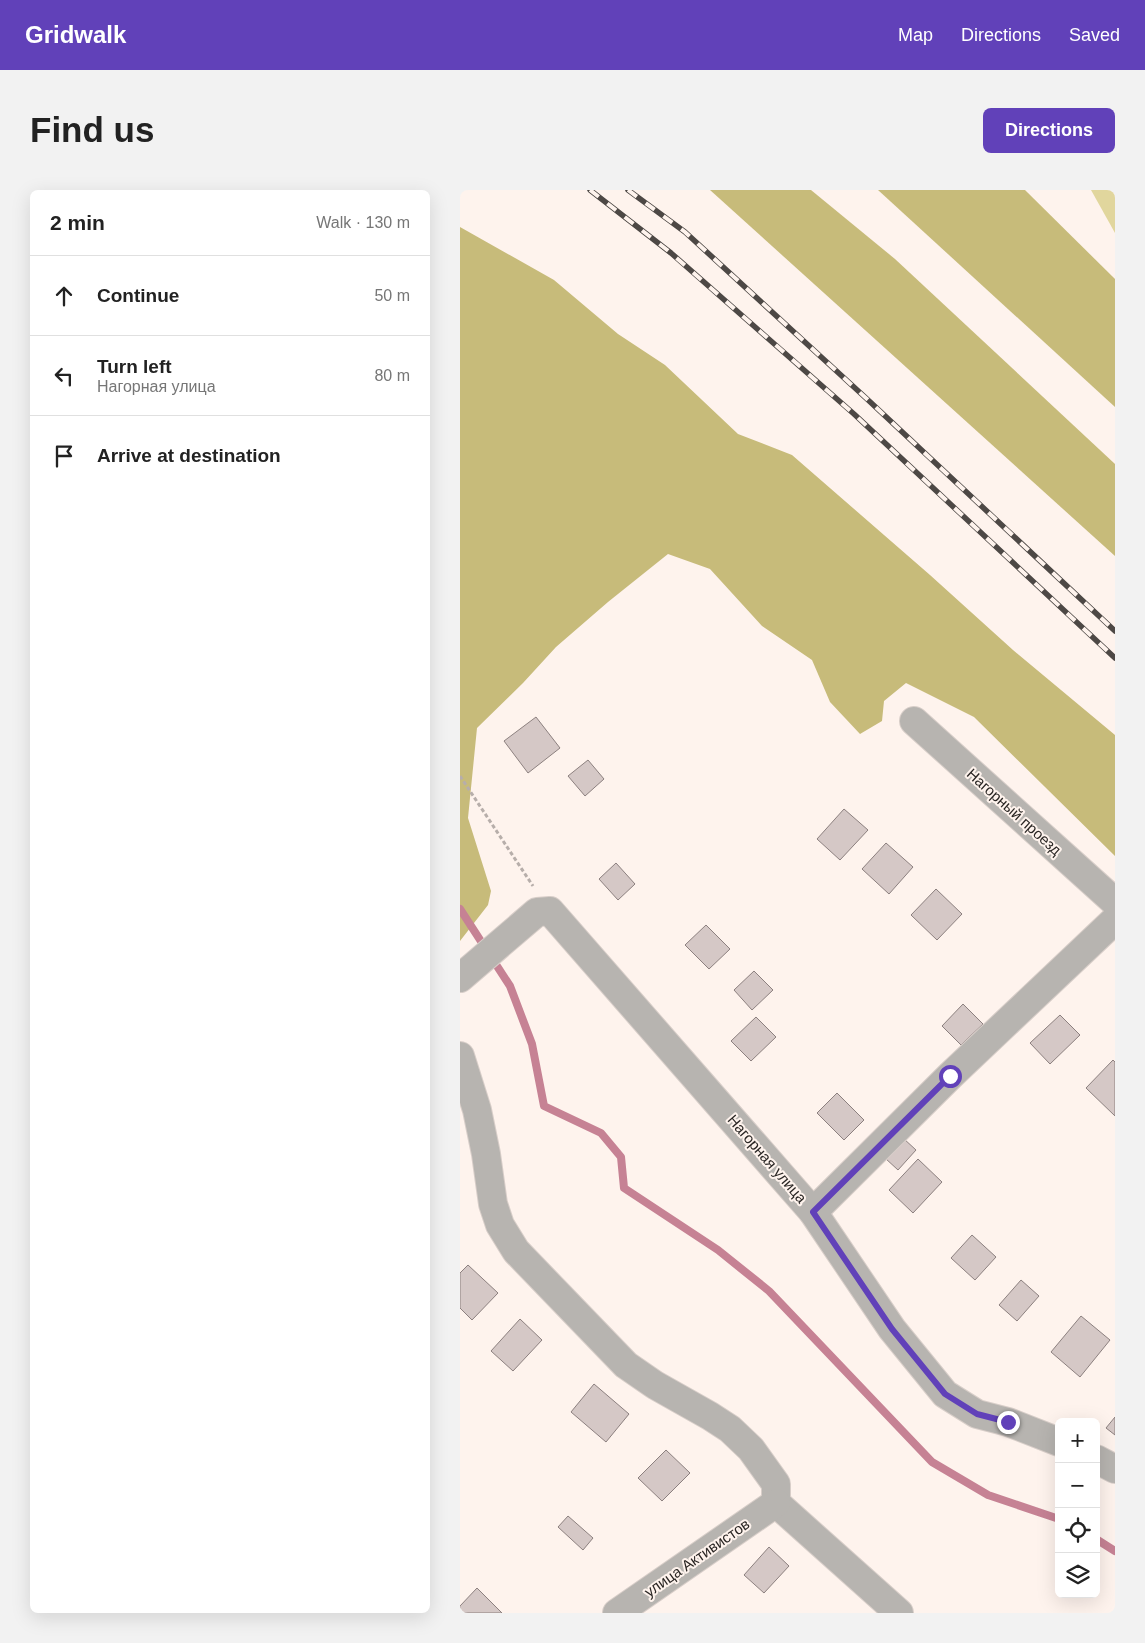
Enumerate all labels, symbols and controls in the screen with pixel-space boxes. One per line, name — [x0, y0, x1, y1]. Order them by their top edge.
text: Gridwalk — [25, 21, 126, 48]
text: Map — [898, 25, 933, 45]
text: Directions — [961, 25, 1041, 45]
text: Saved — [1069, 25, 1120, 45]
button: Directions — [983, 108, 1115, 153]
text: Find us — [30, 110, 154, 149]
text: 2 min — [50, 211, 105, 234]
text: Walk · 130 m — [316, 214, 410, 231]
icon: ahead — [50, 282, 78, 310]
text: Continue — [97, 285, 179, 306]
text: 50 m — [374, 287, 410, 304]
text: Turn left — [97, 356, 172, 377]
icon: left — [50, 362, 78, 390]
text: 80 m — [374, 367, 410, 384]
text: Нагорная улица — [97, 378, 216, 395]
icon: arrive — [50, 442, 78, 470]
text: Arrive at destination — [97, 445, 281, 466]
street label: Нагорный проезд — [964, 765, 1065, 859]
route start — [939, 1065, 962, 1088]
street label: Нагорная улица — [724, 1111, 811, 1207]
route end — [997, 1411, 1020, 1434]
map controls — [1055, 1418, 1100, 1598]
button: + — [1055, 1418, 1100, 1463]
button: − — [1055, 1463, 1100, 1508]
button: locate — [1055, 1508, 1100, 1553]
street label: улица Активистов — [641, 1515, 753, 1600]
button: layers — [1055, 1553, 1100, 1598]

